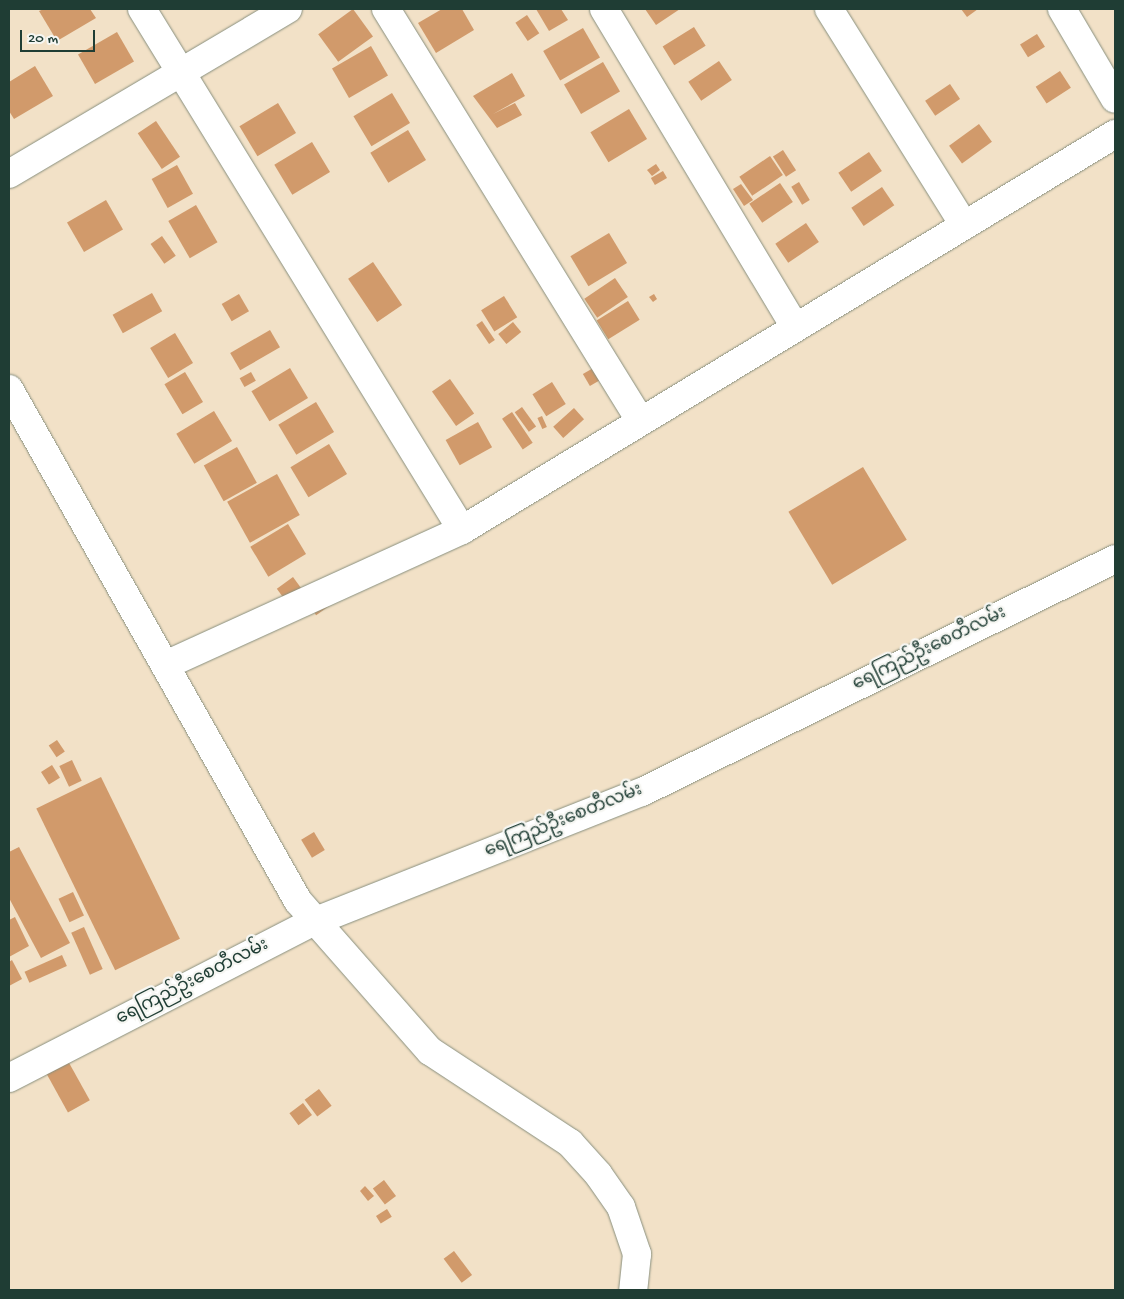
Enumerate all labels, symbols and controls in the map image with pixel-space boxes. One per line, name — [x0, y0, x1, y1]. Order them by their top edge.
scale bar — [22, 20, 98, 52]
text: 20 m — [28, 30, 58, 48]
street label: ရေကြည်ဦးစေတီလမ်း — [850, 603, 1010, 697]
street label: ရေကြည်ဦးစေတီလမ်း — [482, 780, 646, 864]
street label: ရေကြည်ဦးစေတီလမ်း — [113, 935, 273, 1031]

